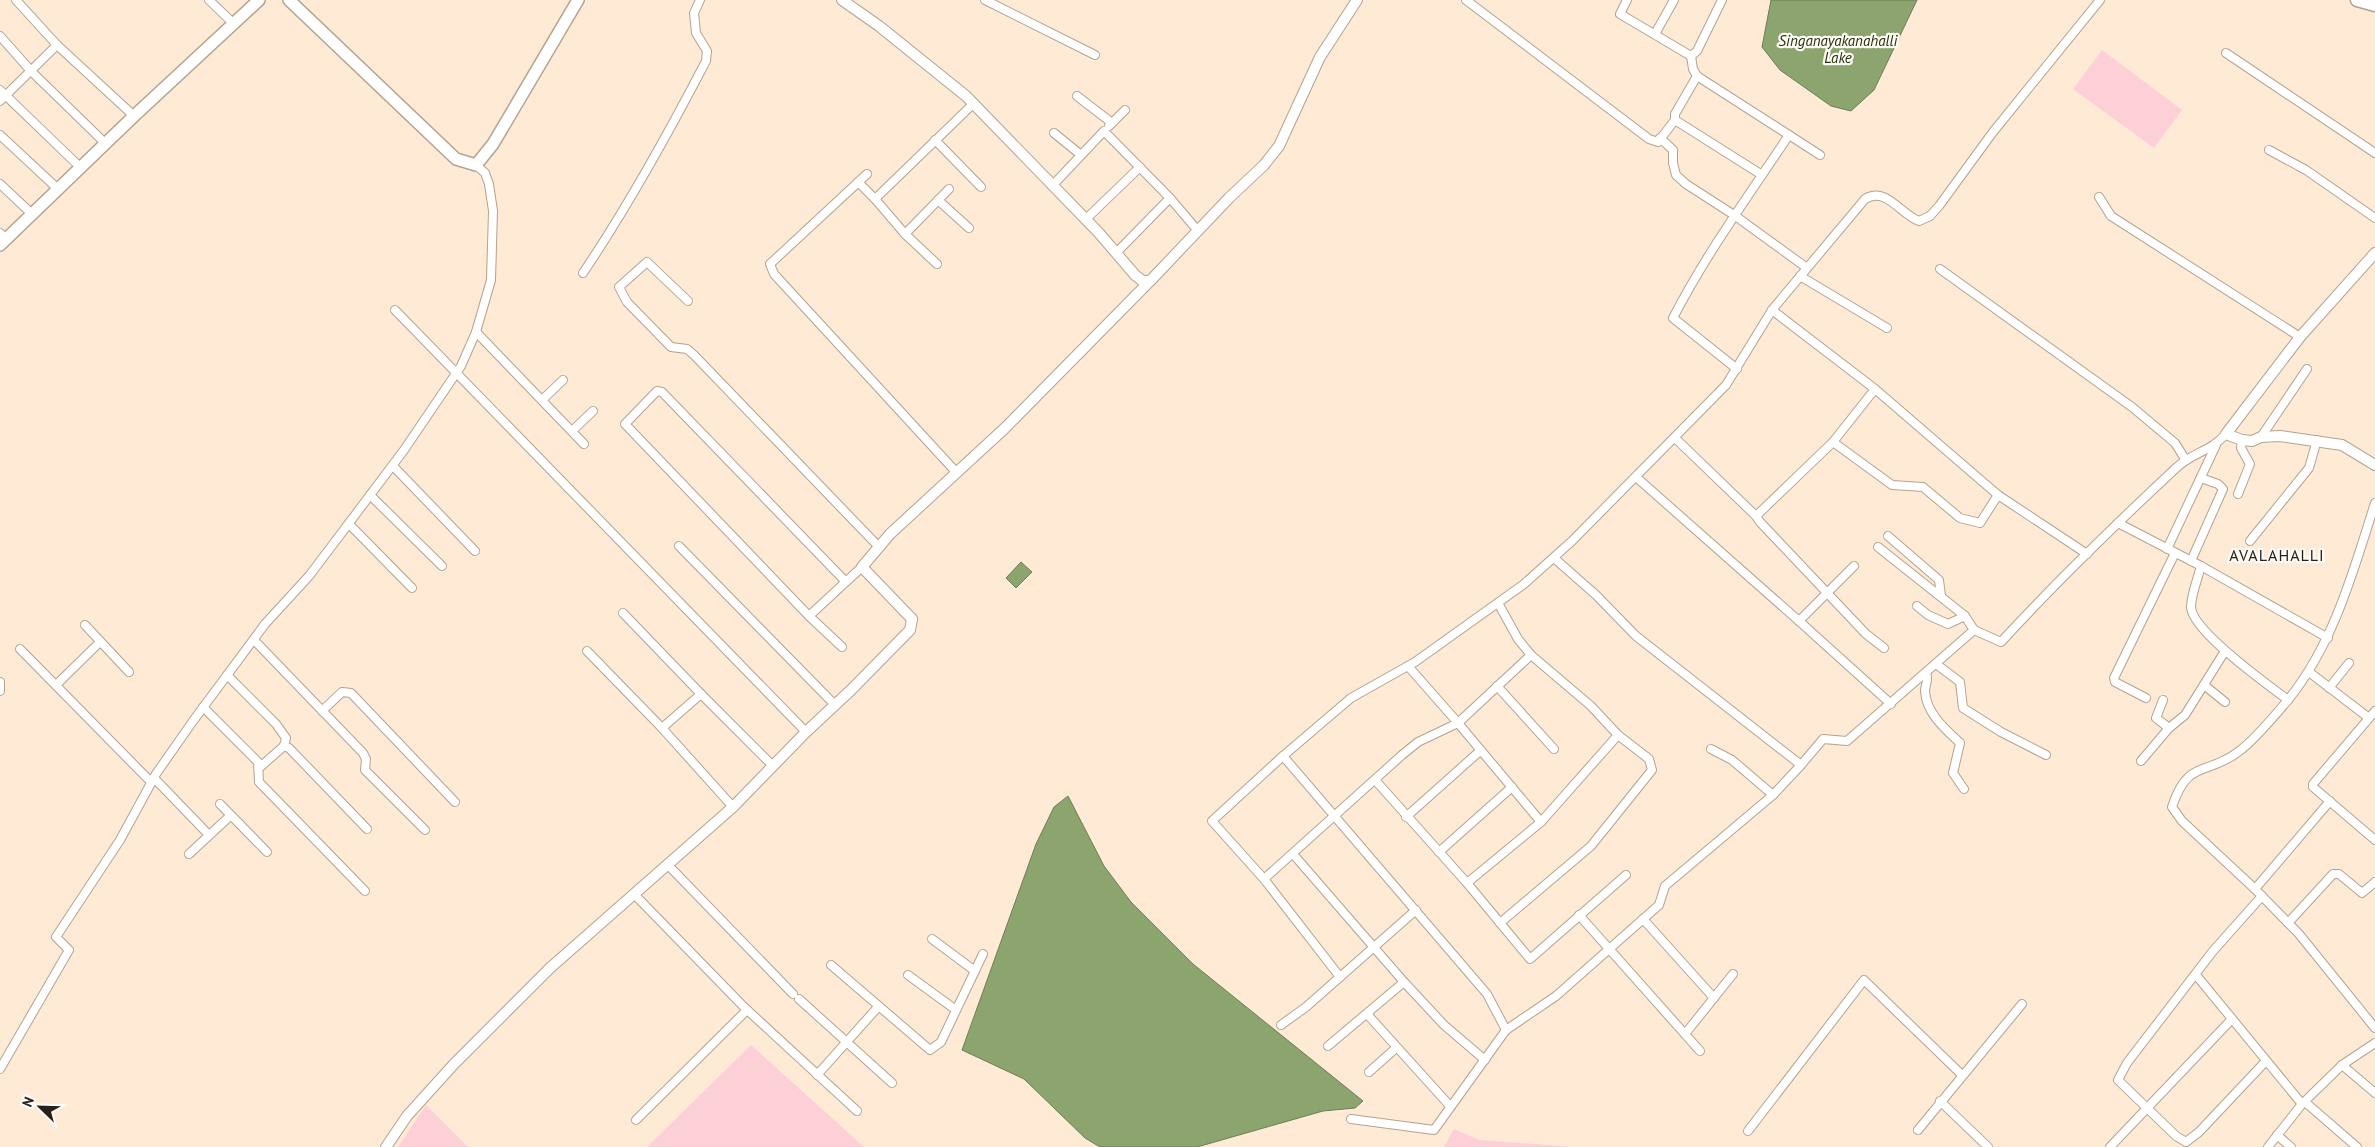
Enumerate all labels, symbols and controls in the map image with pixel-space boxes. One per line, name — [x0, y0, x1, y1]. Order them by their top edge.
water label: Singanayakanahalli Lake — [1779, 31, 1899, 67]
district label: AVALAHALLI — [2229, 545, 2325, 565]
north arrow — [15, 1082, 65, 1132]
text: N — [18, 1094, 38, 1110]

